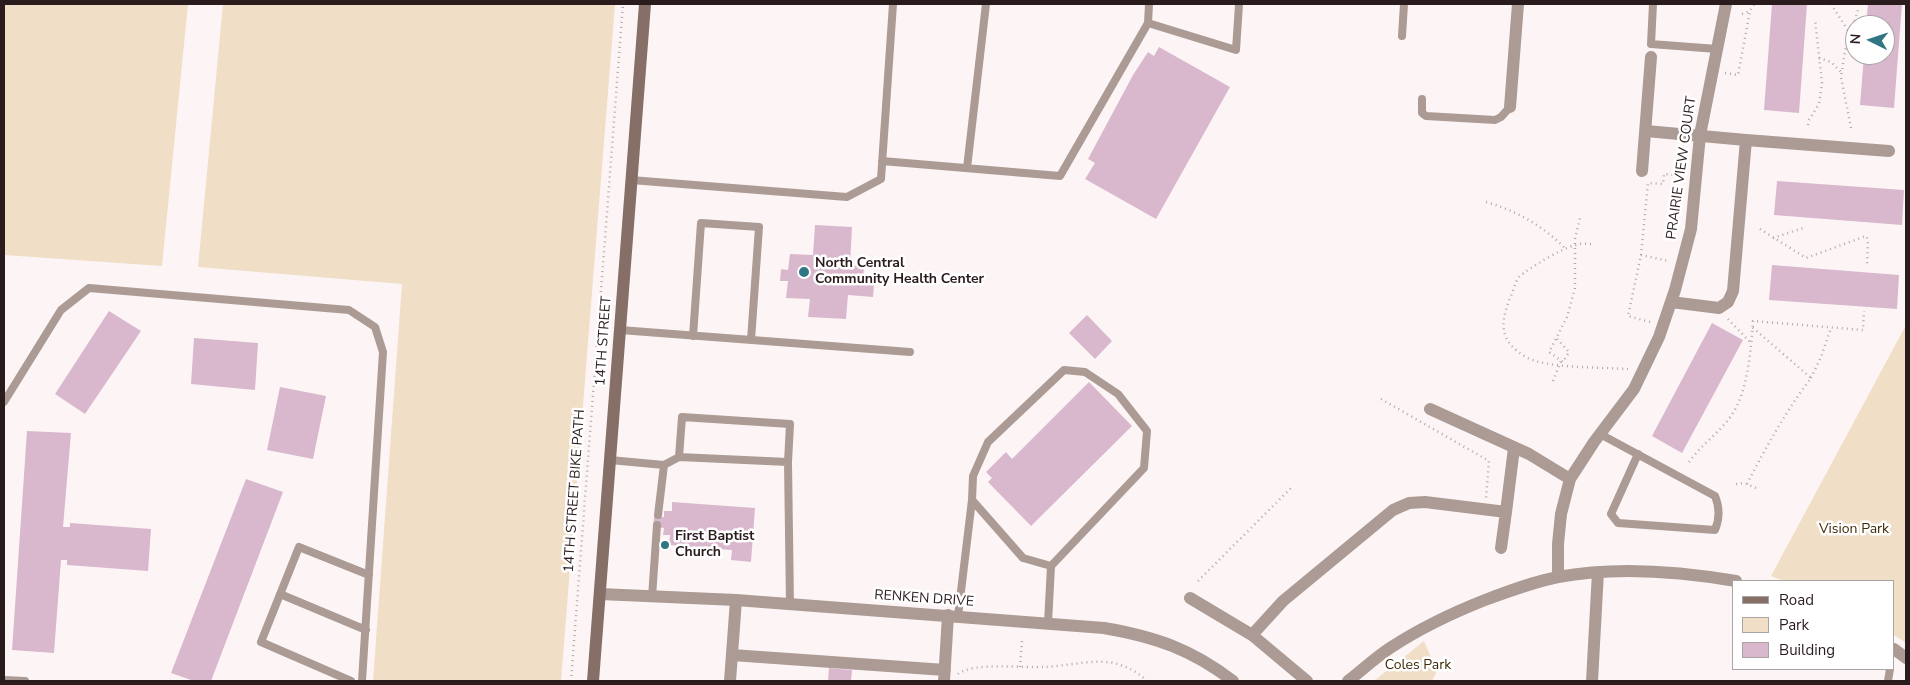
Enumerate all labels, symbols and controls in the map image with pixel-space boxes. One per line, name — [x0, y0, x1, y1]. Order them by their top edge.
north arrow — [1845, 15, 1895, 65]
text: N — [1846, 33, 1865, 45]
street label: PRAIRIE VIEW COURT — [1664, 95, 1700, 241]
place label: North Central Community Health Center — [815, 256, 984, 288]
marker: North Central Community Health Center — [797, 265, 811, 279]
street label: 14TH STREET — [592, 295, 616, 387]
street label: 14TH STREET BIKE PATH — [561, 409, 589, 573]
park label: Vision Park — [1819, 522, 1889, 538]
place label: First Baptist Church — [675, 529, 754, 562]
marker: First Baptist Church — [659, 539, 671, 551]
legend — [1732, 580, 1895, 670]
street label: RENKEN DRIVE — [874, 587, 974, 611]
text: Road — [1779, 590, 1814, 610]
text: Park — [1779, 615, 1809, 635]
text: Building — [1779, 640, 1835, 660]
park label: Coles Park — [1385, 658, 1451, 674]

